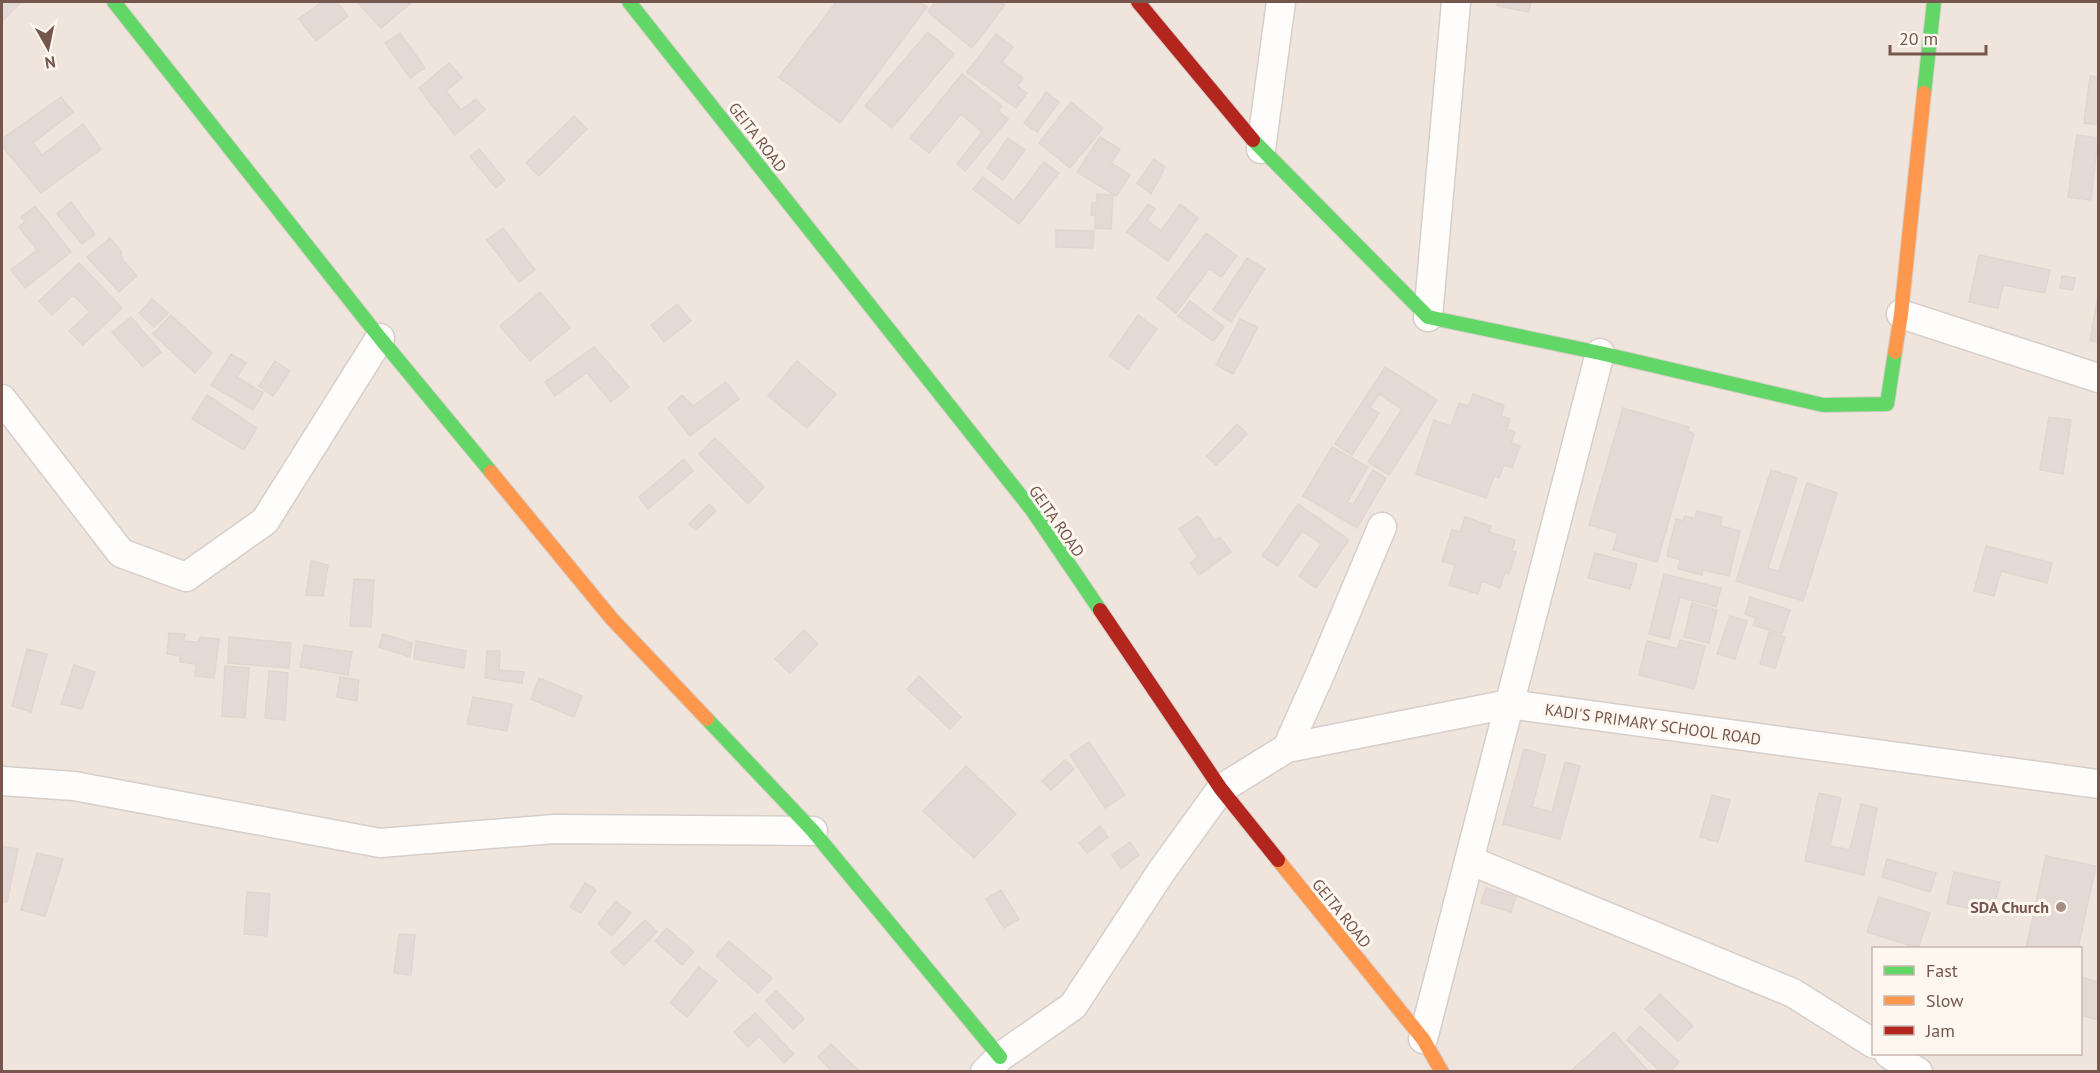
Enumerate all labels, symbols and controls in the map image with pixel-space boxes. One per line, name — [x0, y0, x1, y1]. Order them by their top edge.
north arrow — [18, 18, 78, 78]
scale bar — [1890, 18, 1986, 56]
text: 20 m — [1899, 27, 1938, 50]
text: N — [44, 52, 57, 74]
street label: GEITA ROAD — [725, 98, 791, 176]
street label: GEITA ROAD — [1025, 481, 1089, 561]
street label: KADI'S PRIMARY SCHOOL ROAD — [1544, 699, 1762, 749]
street label: GEITA ROAD — [1308, 874, 1376, 952]
place label: SDA Church — [1970, 897, 2049, 917]
marker: SDA Church — [2054, 900, 2068, 914]
legend — [1872, 947, 2082, 1055]
text: Fast — [1926, 959, 1958, 982]
text: Slow — [1926, 989, 1964, 1012]
text: Jam — [1925, 1019, 1955, 1042]

